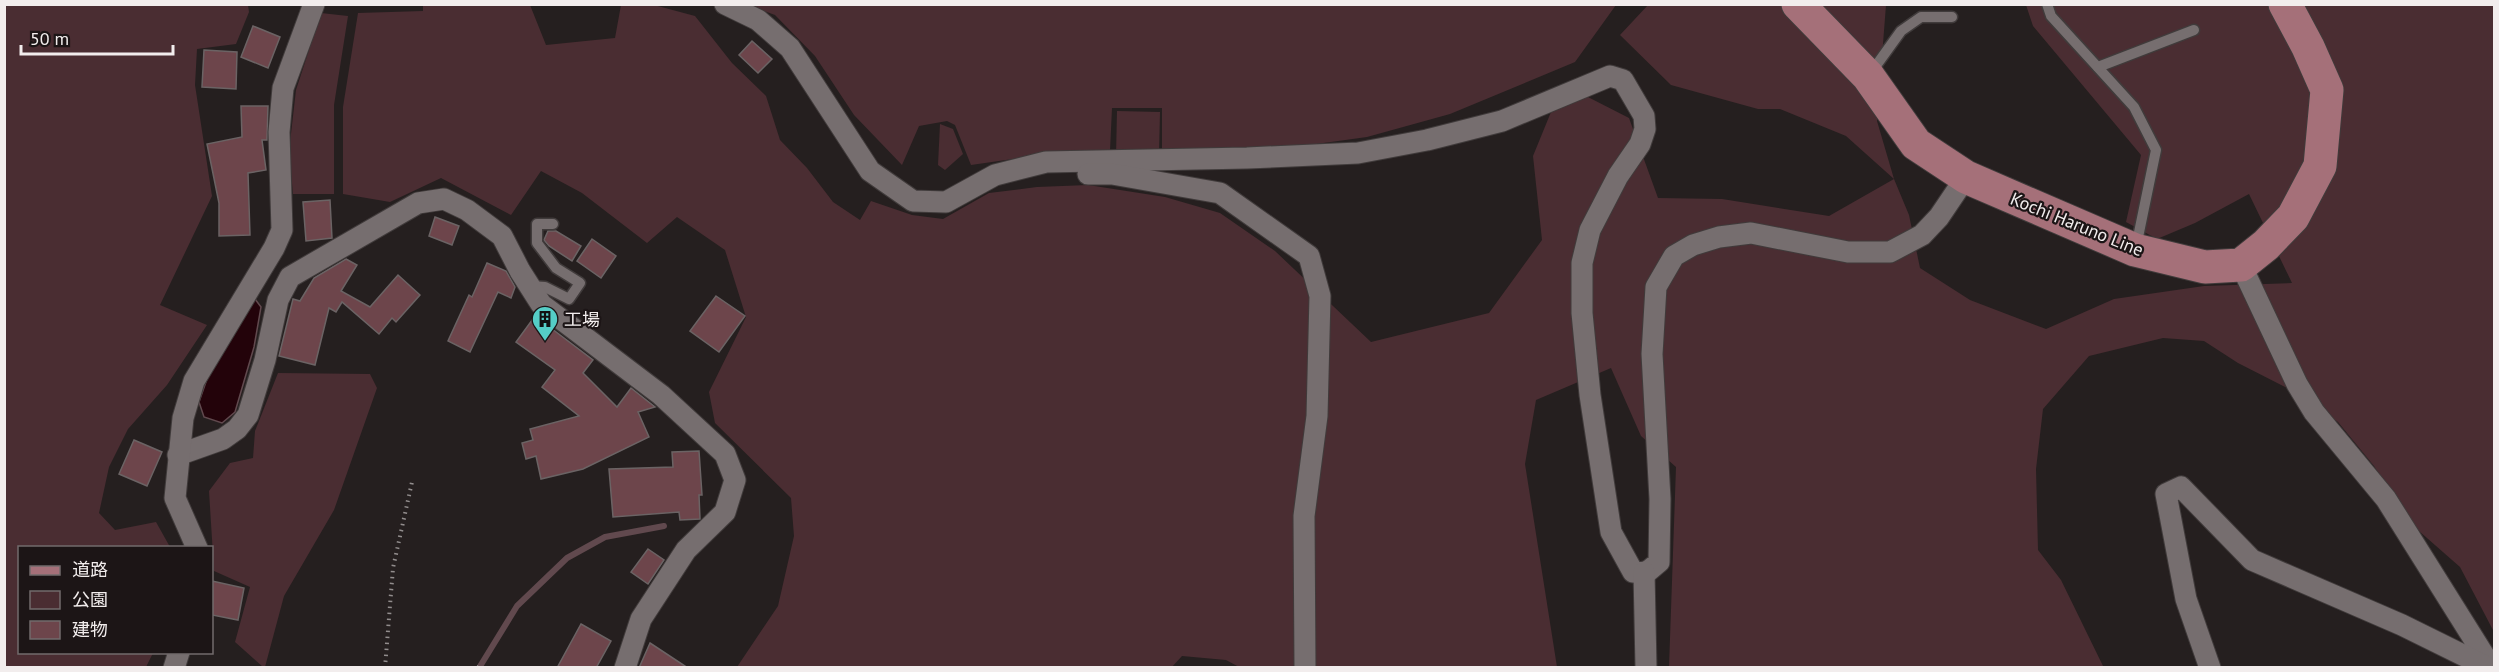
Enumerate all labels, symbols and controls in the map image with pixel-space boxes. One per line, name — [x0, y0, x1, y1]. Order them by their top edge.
scale bar — [21, 18, 172, 56]
text: 50 m — [30, 27, 69, 50]
street label: Kochi Haruno Line — [2007, 187, 2147, 261]
building icon: 工場 — [530, 304, 560, 342]
place label: 工場 — [564, 308, 600, 331]
legend — [18, 546, 213, 654]
text: 道路 — [72, 558, 108, 581]
text: 公園 — [72, 588, 108, 611]
text: 建物 — [72, 618, 108, 641]

